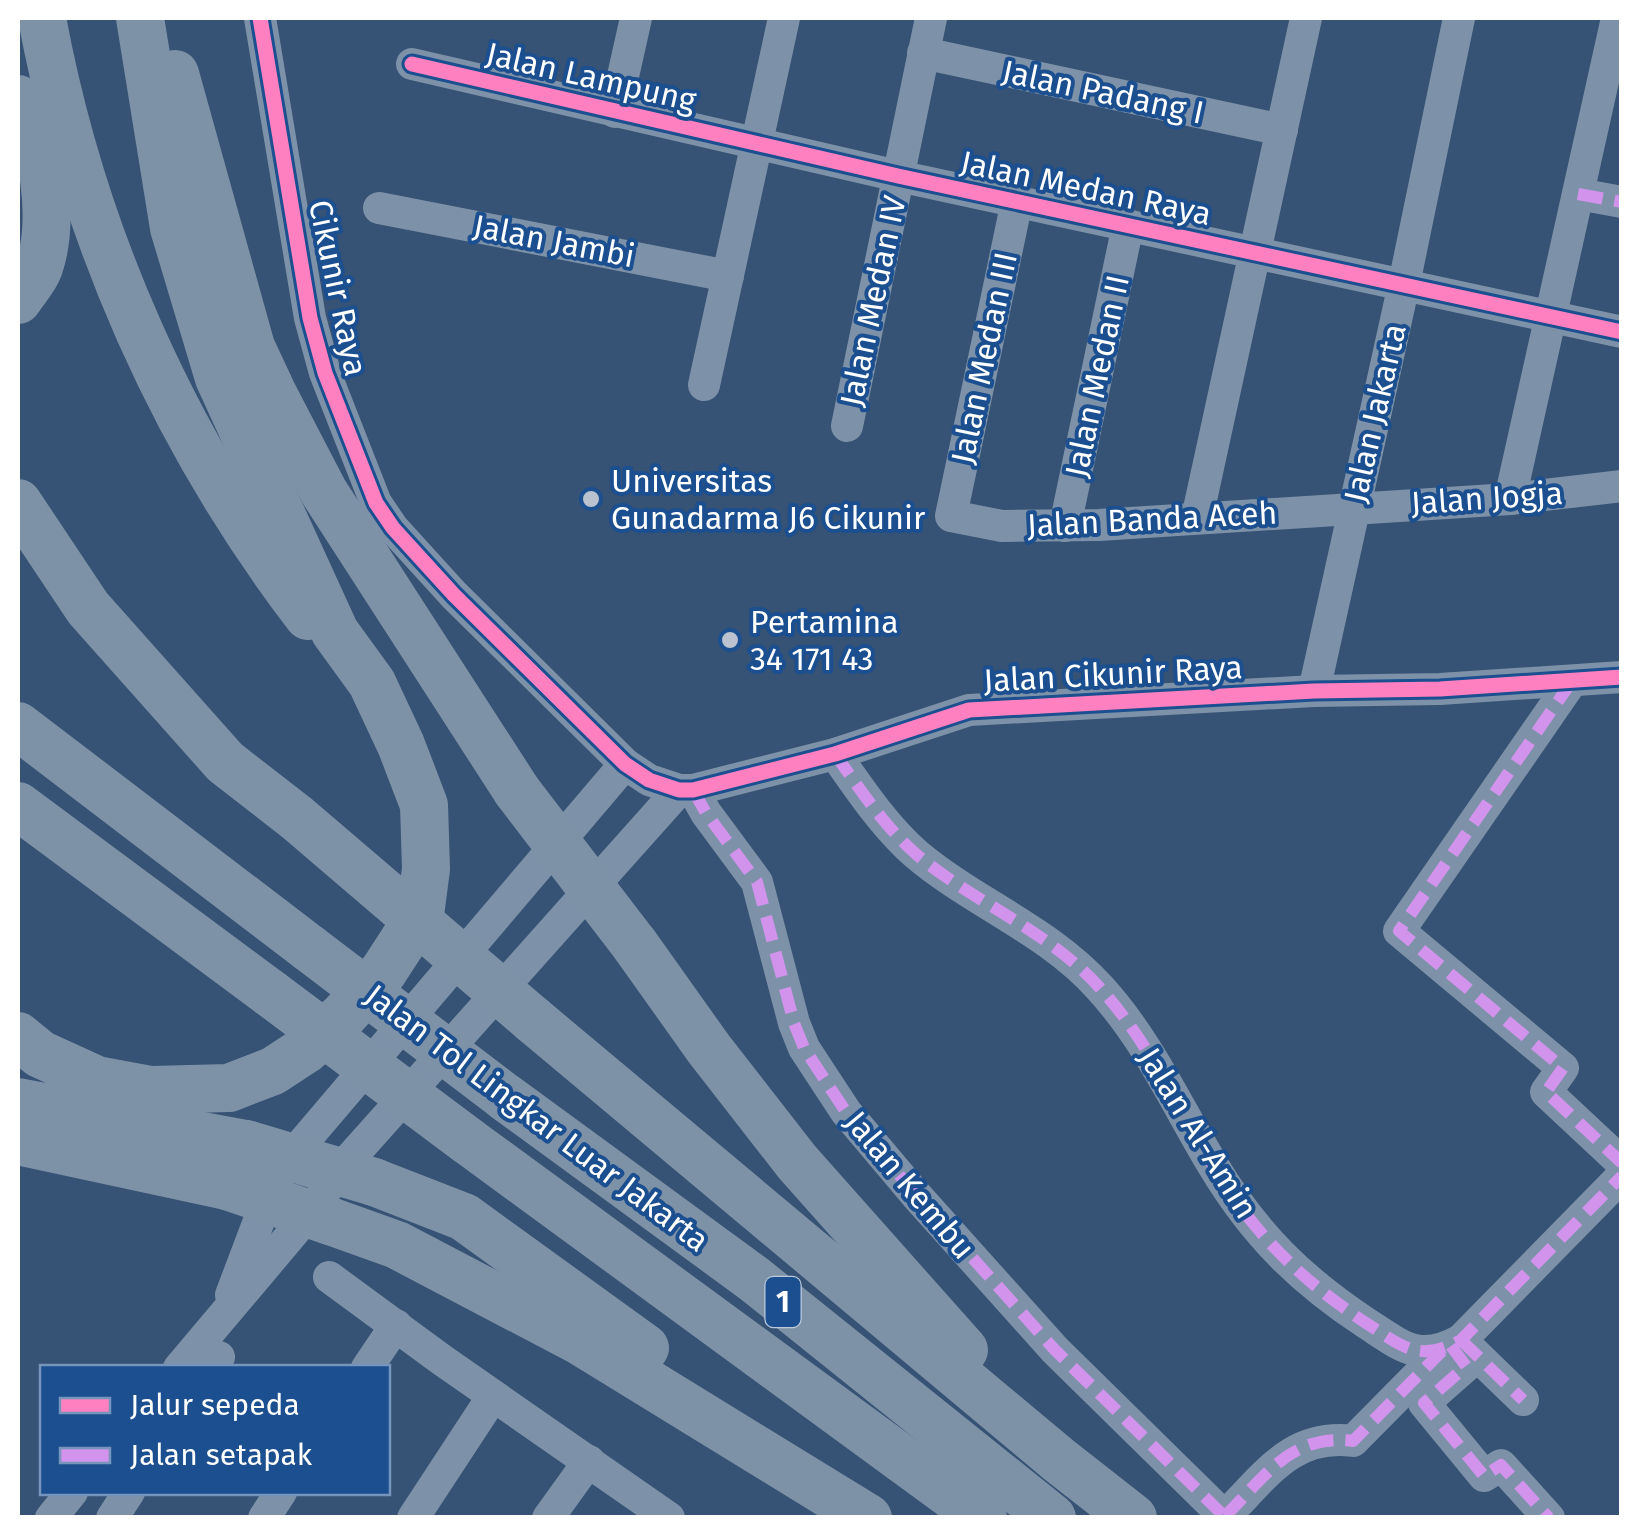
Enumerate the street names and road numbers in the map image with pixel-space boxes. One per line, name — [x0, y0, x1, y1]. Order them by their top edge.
street label: Jalan Lampung — [482, 34, 700, 120]
street label: Jalan Padang I — [999, 52, 1207, 132]
street label: Jalan Medan Raya — [957, 143, 1215, 233]
street label: Jalan Medan IV — [832, 192, 914, 410]
street label: Cikunir Raya — [301, 197, 375, 379]
street label: Jalan Jambi — [470, 207, 638, 275]
street label: Jalan Medan III — [943, 249, 1025, 467]
street label: Jalan Medan II — [1057, 271, 1137, 481]
street label: Jalan Jakarta — [1336, 320, 1414, 506]
street label: Jalan Jogja — [1410, 474, 1564, 522]
street label: Jalan Banda Aceh — [1026, 493, 1278, 545]
street label: Jalan Cikunir Raya — [982, 648, 1244, 700]
street label: Jalan Tol Lingkar Luar Jakarta — [358, 976, 716, 1260]
street label: Jalan Al-Amin — [1130, 1041, 1266, 1225]
street label: Jalan Kembu — [837, 1103, 983, 1267]
road number: 1 — [766, 1277, 800, 1327]

